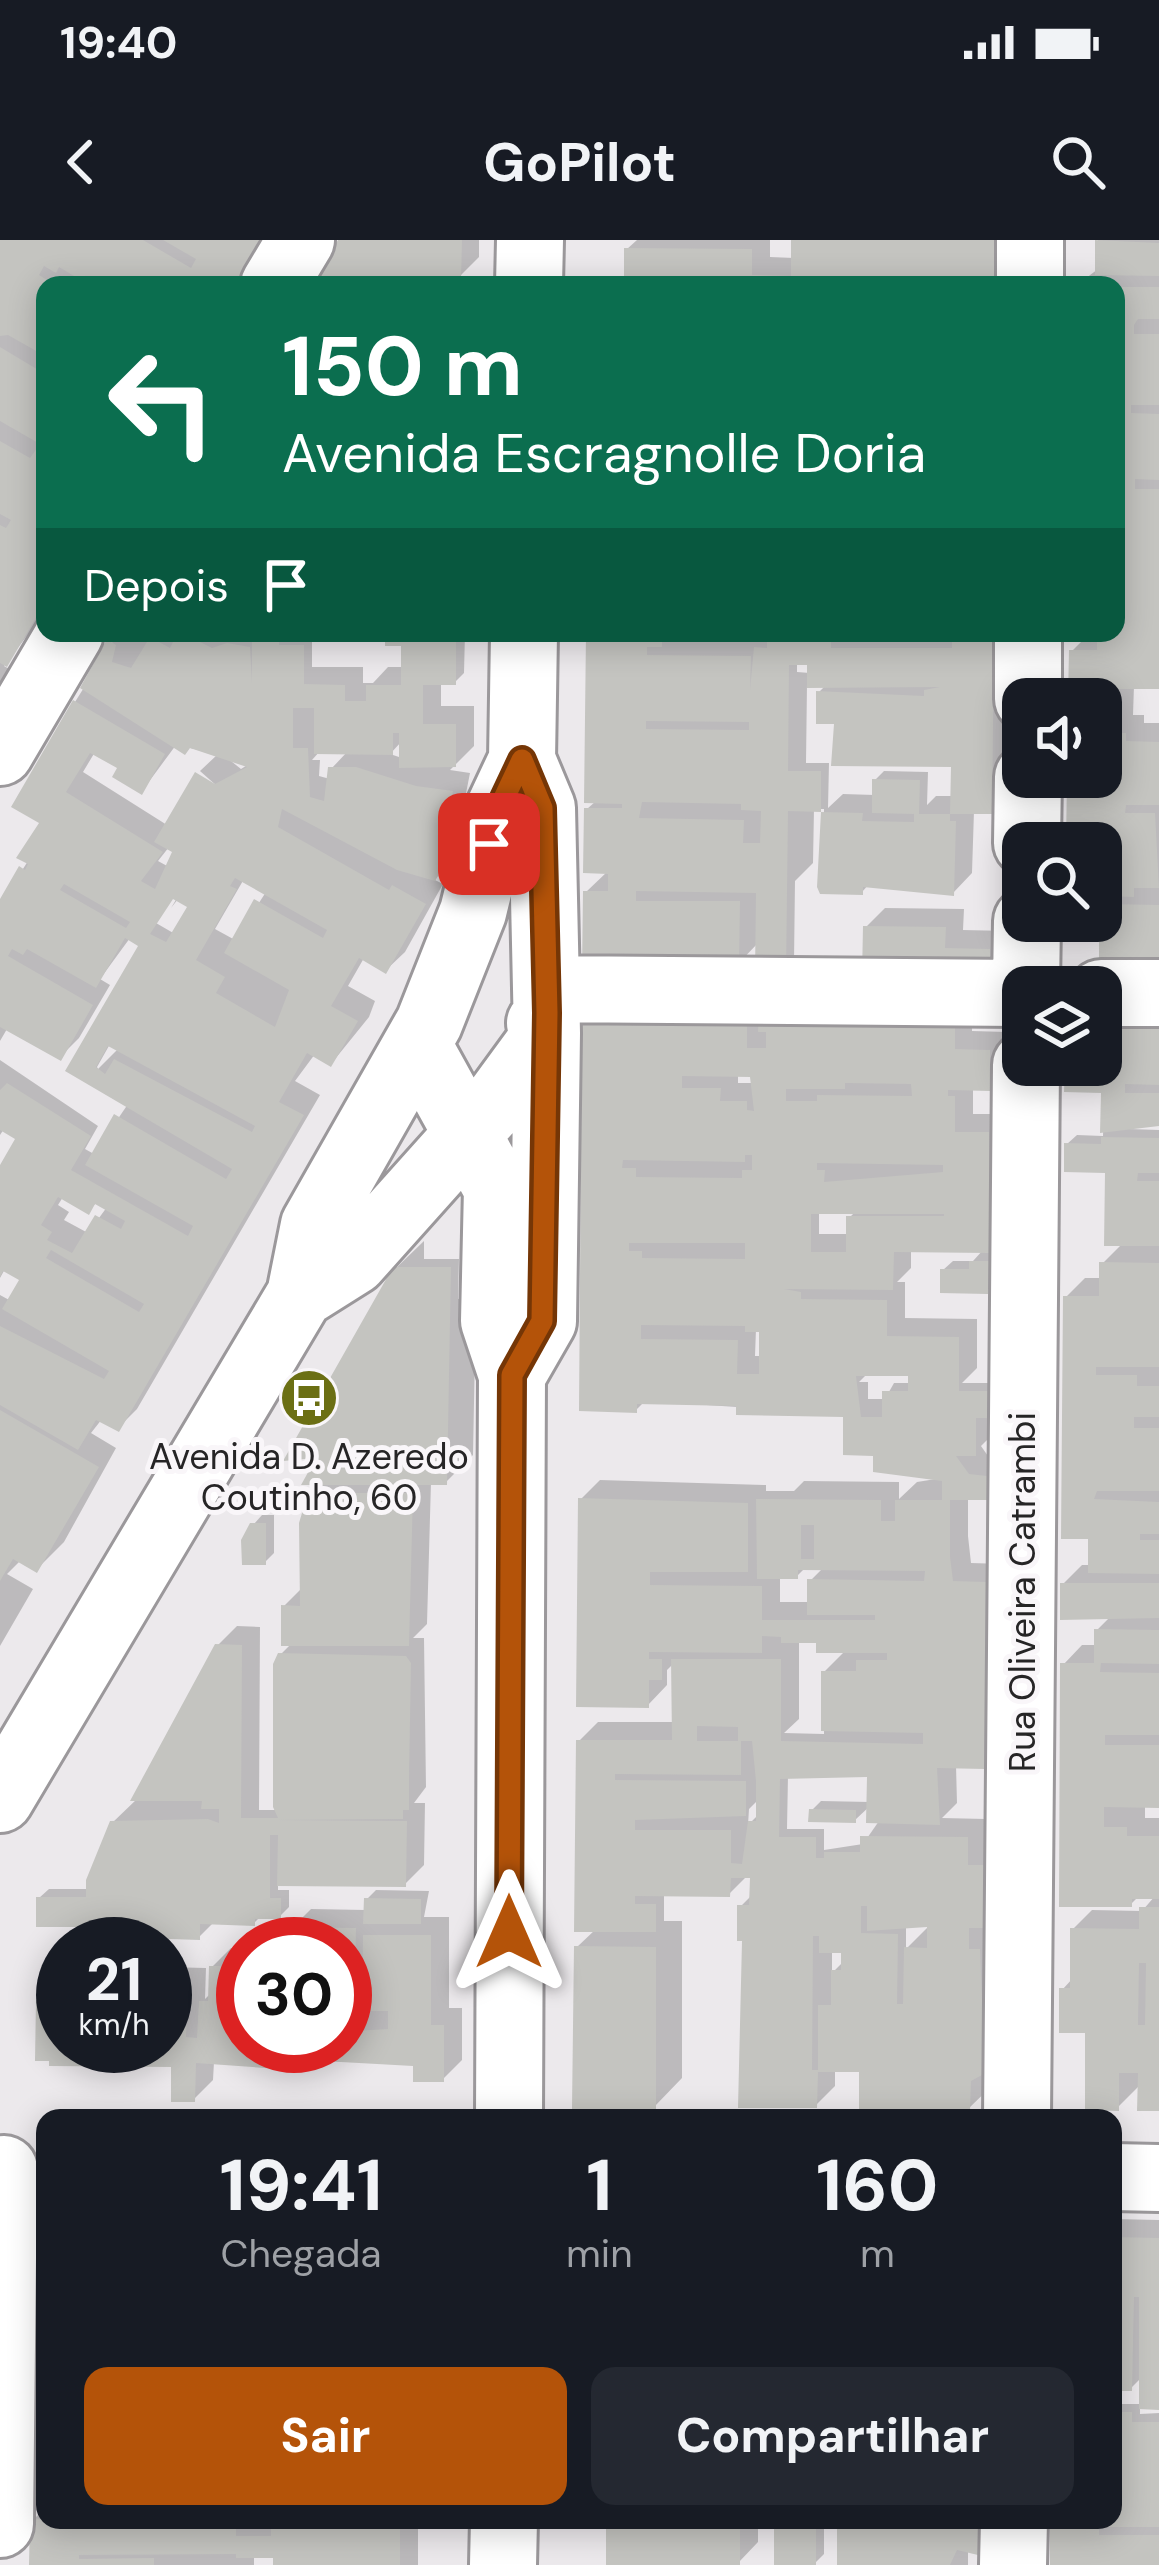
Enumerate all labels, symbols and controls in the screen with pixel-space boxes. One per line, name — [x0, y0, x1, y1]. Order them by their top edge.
text: 19:40 — [60, 13, 177, 72]
text: GoPilot — [483, 127, 676, 198]
icon: back — [48, 129, 114, 195]
icon: search — [1045, 129, 1111, 195]
text: 150 m — [282, 312, 523, 421]
icon: left — [84, 324, 240, 480]
text: Avenida Escragnolle Doria — [282, 418, 926, 489]
icon: arrive — [253, 552, 319, 618]
text: Depois — [84, 556, 229, 615]
map controls — [1002, 678, 1122, 1086]
button: sound — [1002, 678, 1122, 798]
pin — [438, 793, 540, 895]
icon: arrive — [456, 811, 522, 877]
button: search — [1002, 822, 1122, 942]
button: layers — [1002, 966, 1122, 1086]
bus stop icon: Avenida D. Azeredo Coutinho, 60 — [278, 1367, 340, 1429]
street label: Rua Oliveira Catrambi — [999, 1412, 1046, 1772]
place label: Avenida D. Azeredo Coutinho, 60 — [149, 1433, 469, 1521]
position arrow — [446, 1869, 572, 1995]
speed limit sign: 30 — [216, 1917, 372, 2073]
text: 21 — [86, 1940, 142, 2019]
text: km/h — [79, 2005, 149, 2044]
text: 19:41 — [219, 2139, 383, 2232]
text: 1 — [586, 2139, 612, 2232]
text: 160 — [816, 2139, 939, 2232]
text: Chegada — [221, 2228, 382, 2279]
text: min — [566, 2228, 633, 2279]
text: m — [860, 2228, 895, 2279]
button: Sair — [84, 2367, 567, 2505]
button: Compartilhar — [591, 2367, 1074, 2505]

